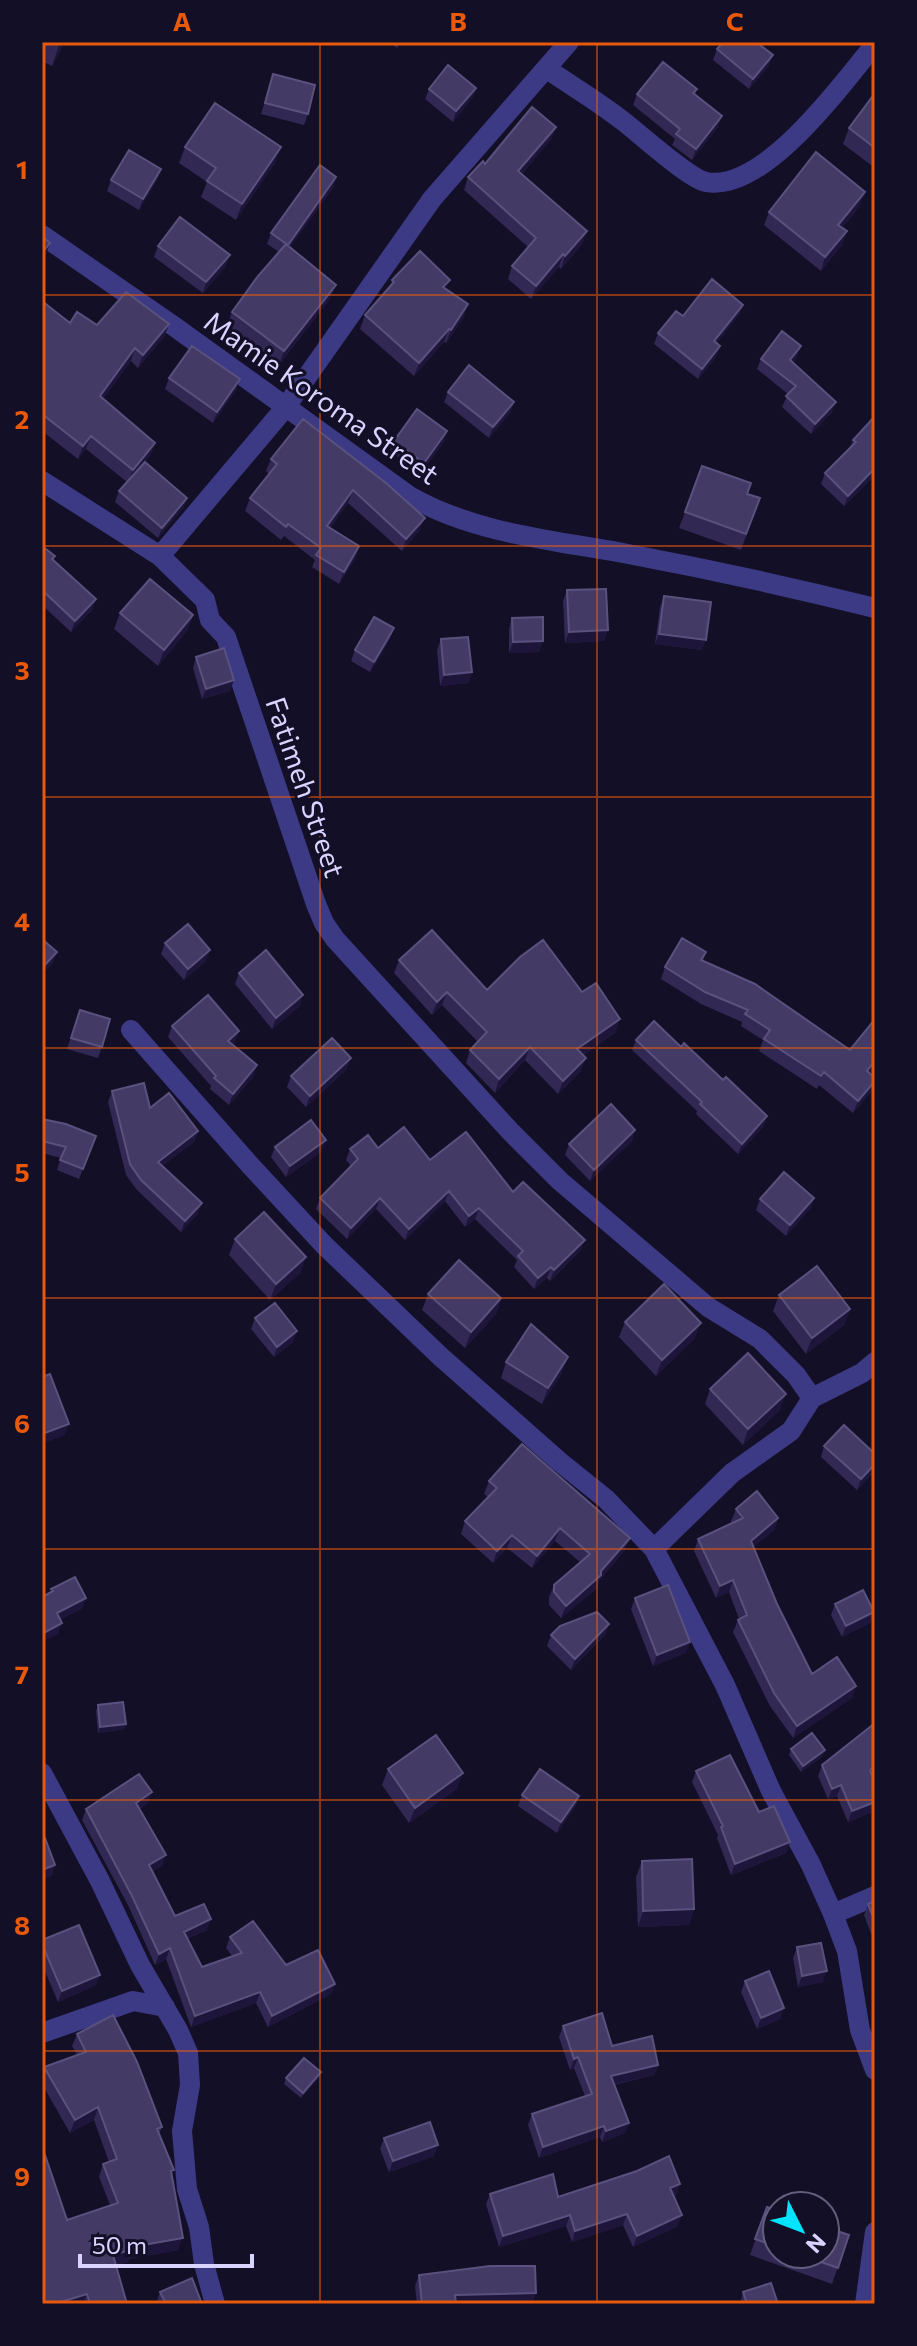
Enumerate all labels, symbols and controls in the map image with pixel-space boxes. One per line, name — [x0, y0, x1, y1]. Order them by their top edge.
text: A — [173, 5, 192, 36]
text: B — [449, 5, 467, 36]
text: C — [726, 5, 744, 36]
text: 1 — [16, 153, 28, 184]
street label: Mamie Koroma Street — [198, 303, 446, 491]
text: 2 — [15, 403, 29, 434]
text: 3 — [14, 654, 30, 685]
street label: Fatimeh Street — [259, 692, 353, 882]
text: 4 — [14, 905, 30, 936]
text: 5 — [14, 1156, 30, 1187]
text: 6 — [14, 1407, 30, 1438]
text: 7 — [15, 1658, 29, 1689]
text: 8 — [14, 1909, 30, 1940]
text: 9 — [14, 2160, 30, 2191]
north arrow — [761, 2190, 841, 2270]
scale bar — [80, 2218, 252, 2268]
text: N — [801, 2229, 832, 2259]
text: 50 m — [92, 2230, 147, 2259]

